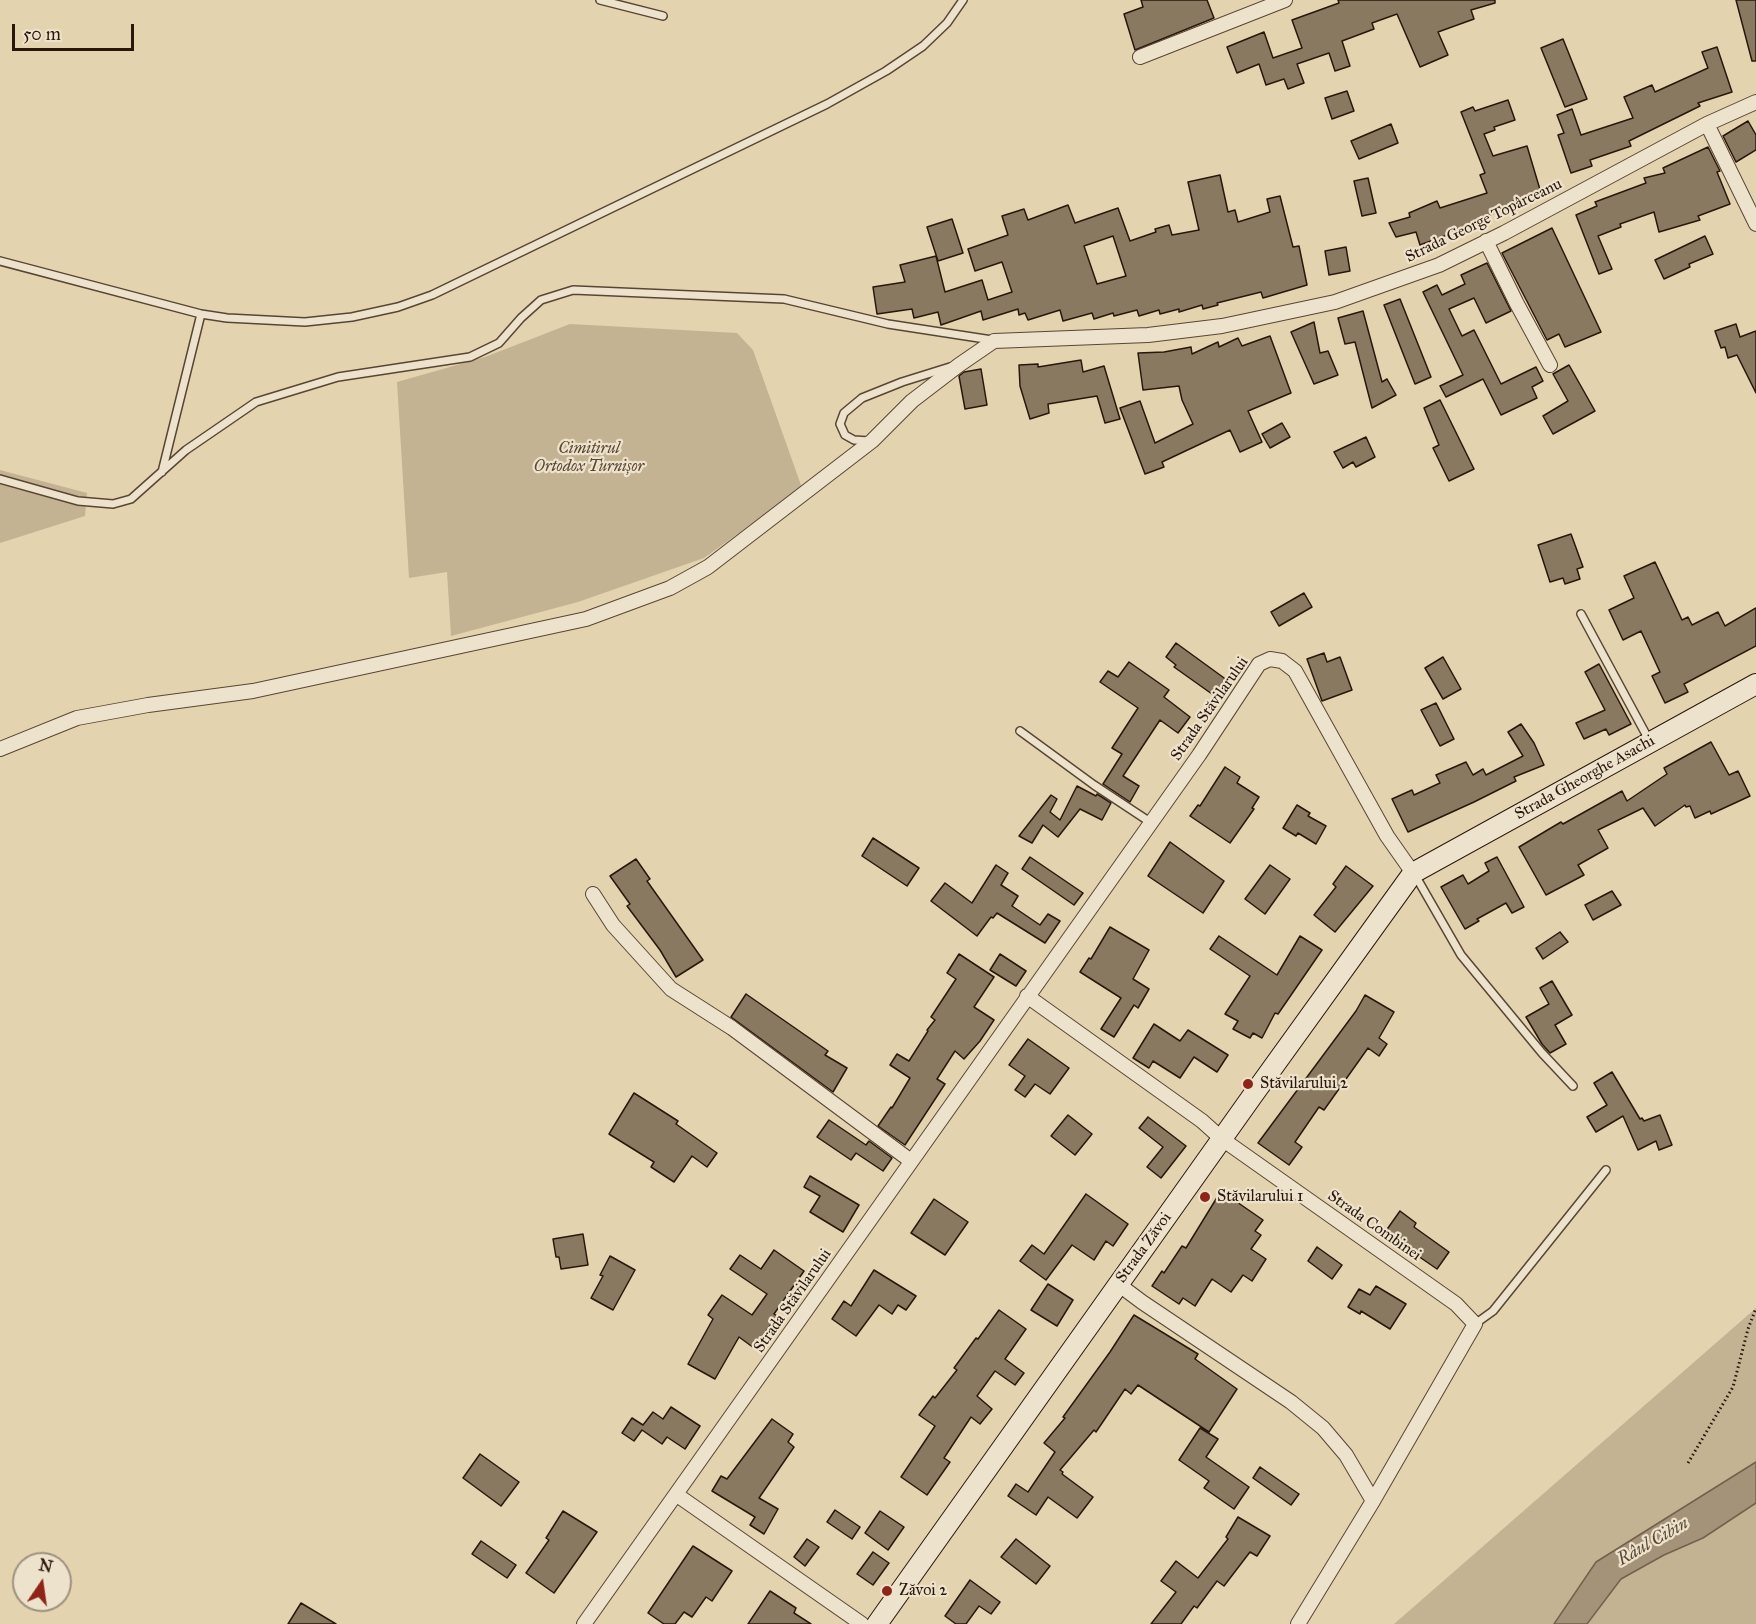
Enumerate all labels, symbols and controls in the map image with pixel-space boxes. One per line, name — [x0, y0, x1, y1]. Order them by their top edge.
scale bar — [15, 12, 136, 50]
text: 50 m — [23, 23, 61, 45]
street label: Strada George Topârceanu — [1403, 175, 1565, 267]
park label: Cimitirul Ortodox Turnișor — [534, 439, 644, 477]
street label: Strada Stăvilarului — [1167, 653, 1253, 765]
street label: Strada Gheorghe Asachi — [1512, 732, 1658, 824]
place label: Stăvilarului 2 — [1260, 1074, 1348, 1094]
marker: Stăvilarului 2 — [1241, 1077, 1255, 1091]
place label: Stăvilarului 1 — [1217, 1187, 1303, 1207]
street label: Strada Combinei — [1323, 1187, 1425, 1265]
marker: Stăvilarului 1 — [1198, 1190, 1212, 1204]
street label: Strada Zăvoi — [1112, 1209, 1176, 1287]
street label: Strada Stăvilarului — [750, 1245, 836, 1357]
water label: Râul Cibin — [1614, 1513, 1692, 1571]
north arrow — [12, 1552, 72, 1612]
text: N — [37, 1555, 54, 1577]
place label: Zăvoi 2 — [899, 1581, 947, 1601]
marker: Zăvoi 2 — [880, 1584, 894, 1598]

